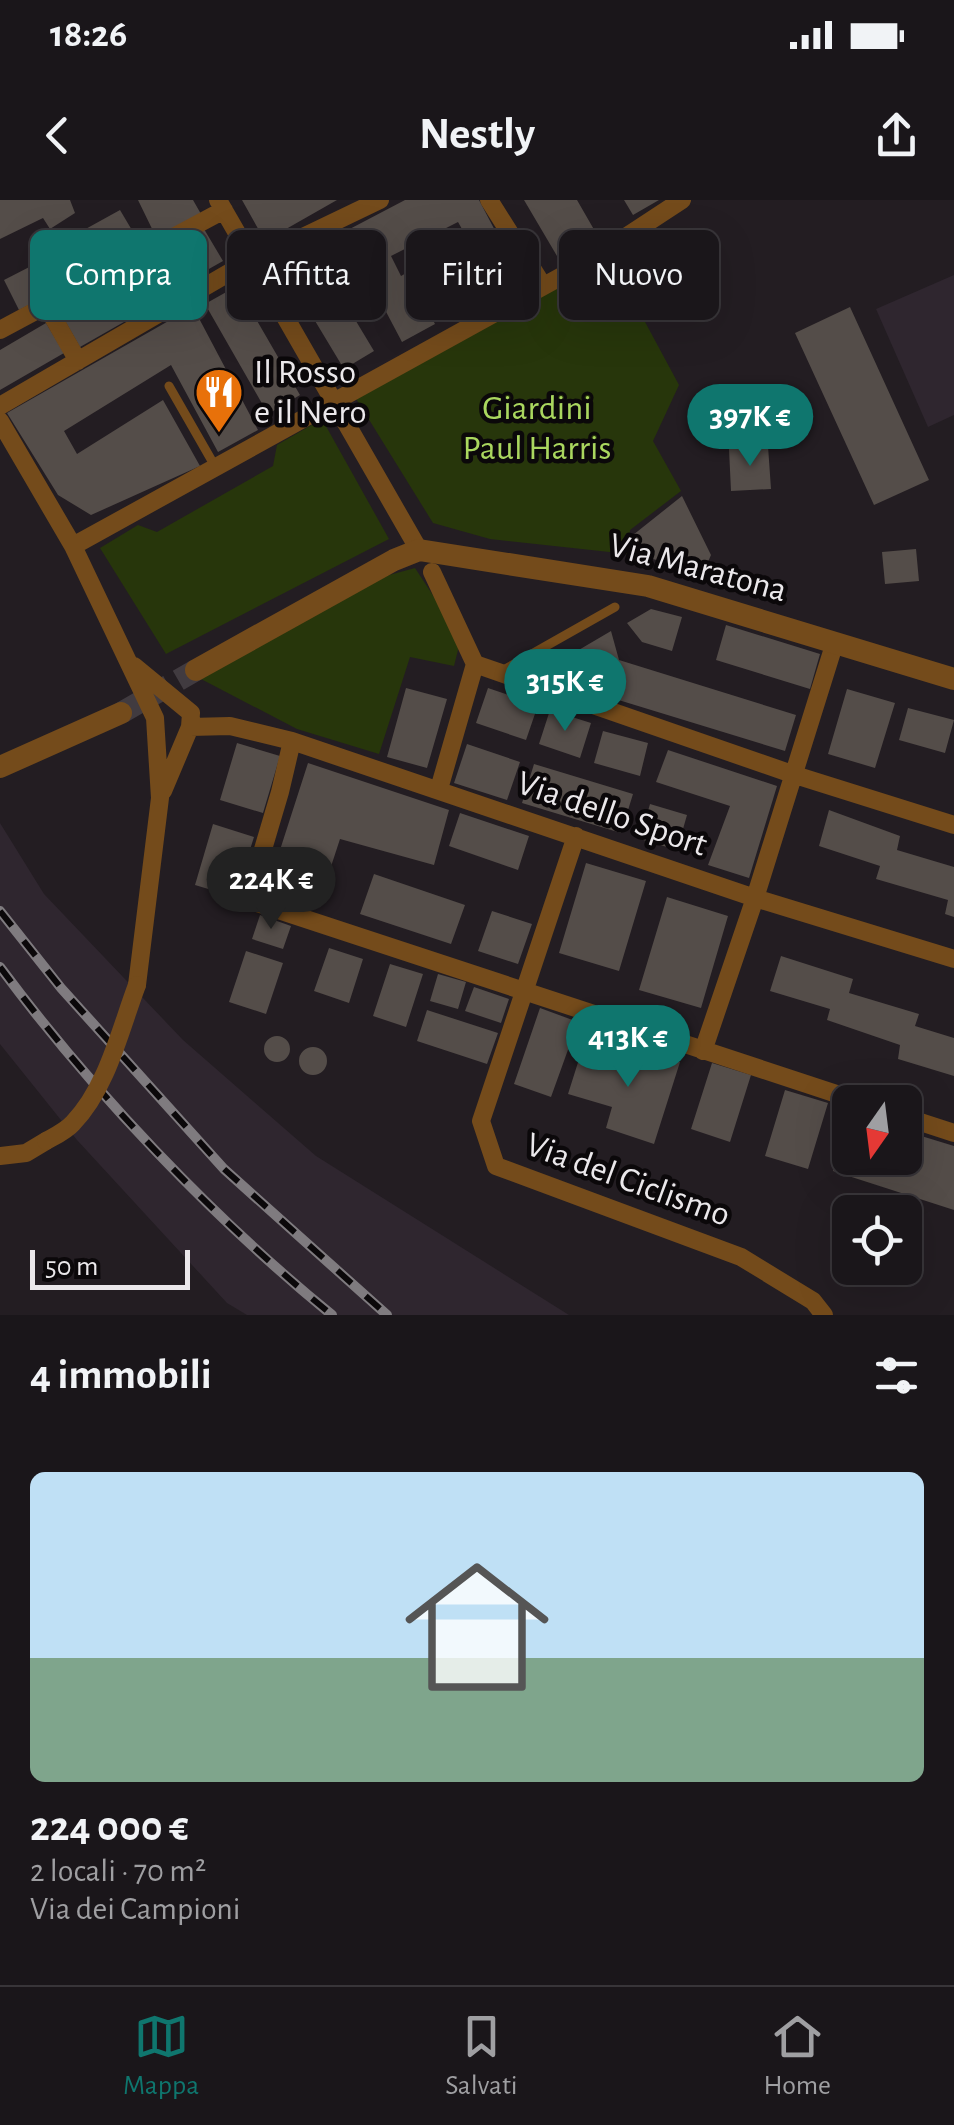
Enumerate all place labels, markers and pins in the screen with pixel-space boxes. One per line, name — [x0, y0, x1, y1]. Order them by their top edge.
place label: Il Rosso e il Nero — [254, 355, 367, 430]
restaurant icon: Il Rosso e il Nero — [193, 366, 245, 434]
pin: 397K € — [669, 384, 831, 469]
pin: 315K € — [484, 649, 646, 734]
pin: 224K € — [190, 847, 352, 932]
pin: 413K € — [547, 1005, 709, 1090]

